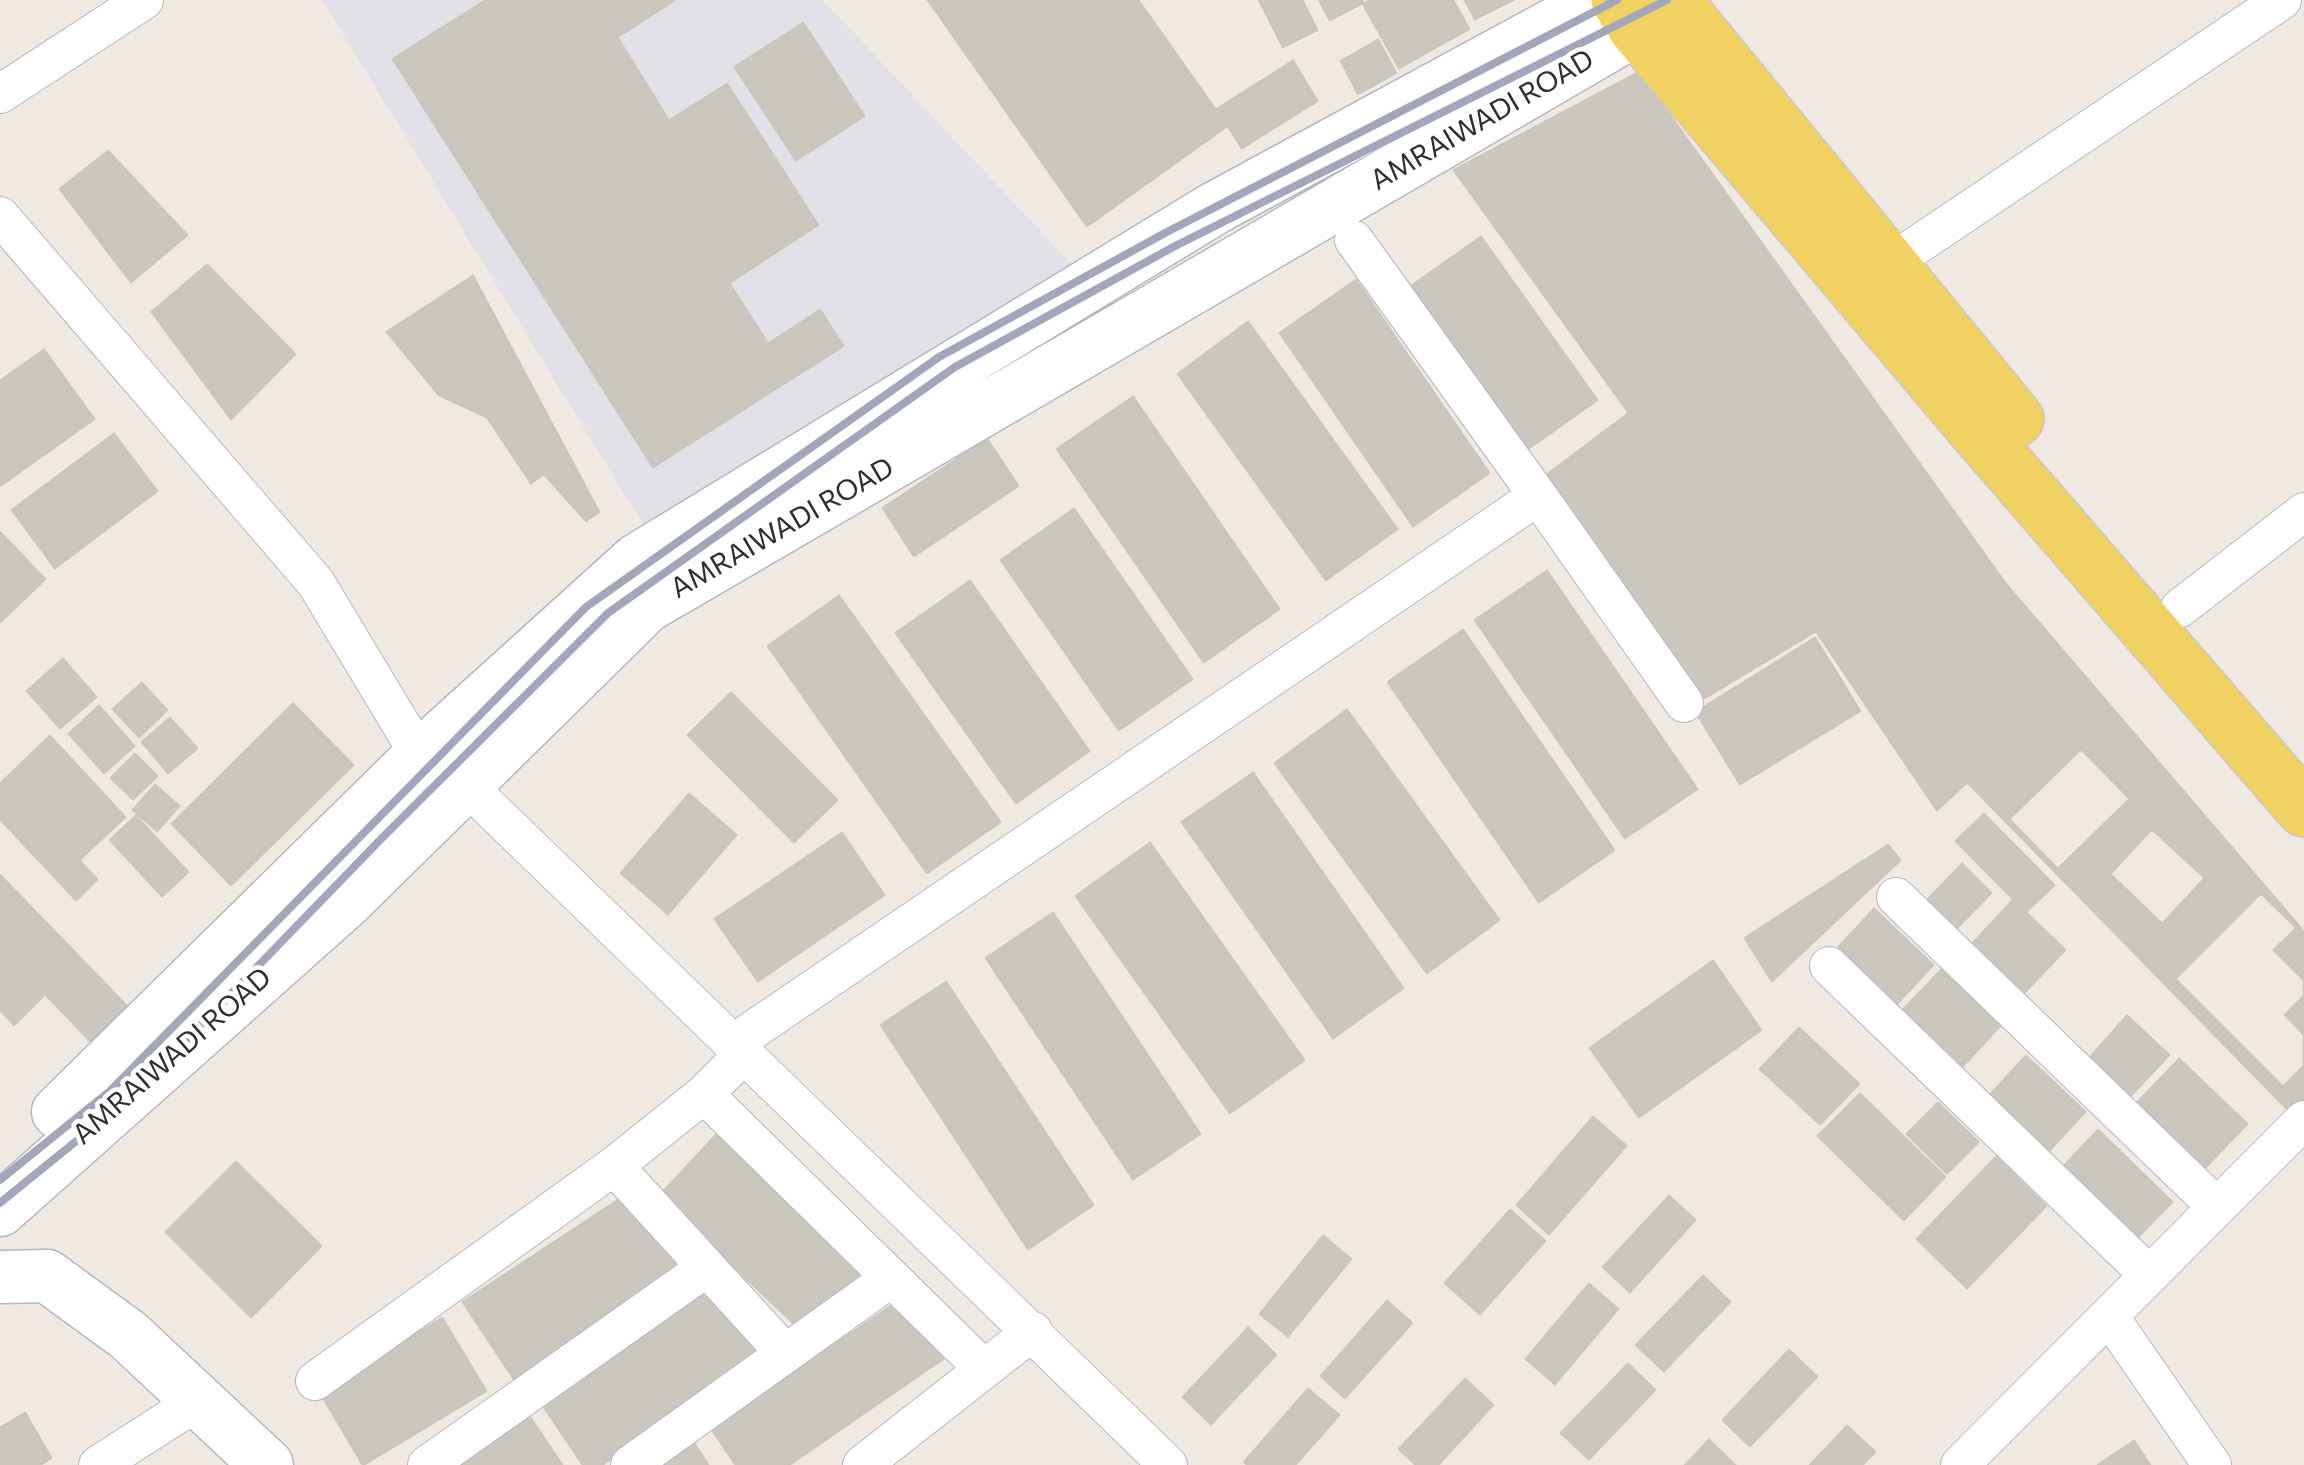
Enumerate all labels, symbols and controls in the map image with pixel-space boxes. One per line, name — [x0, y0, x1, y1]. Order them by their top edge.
street label: AMRAIWADI ROAD — [1364, 42, 1600, 198]
street label: AMRAIWADI ROAD — [664, 450, 900, 606]
street label: AMRAIWADI ROAD — [66, 961, 278, 1151]

